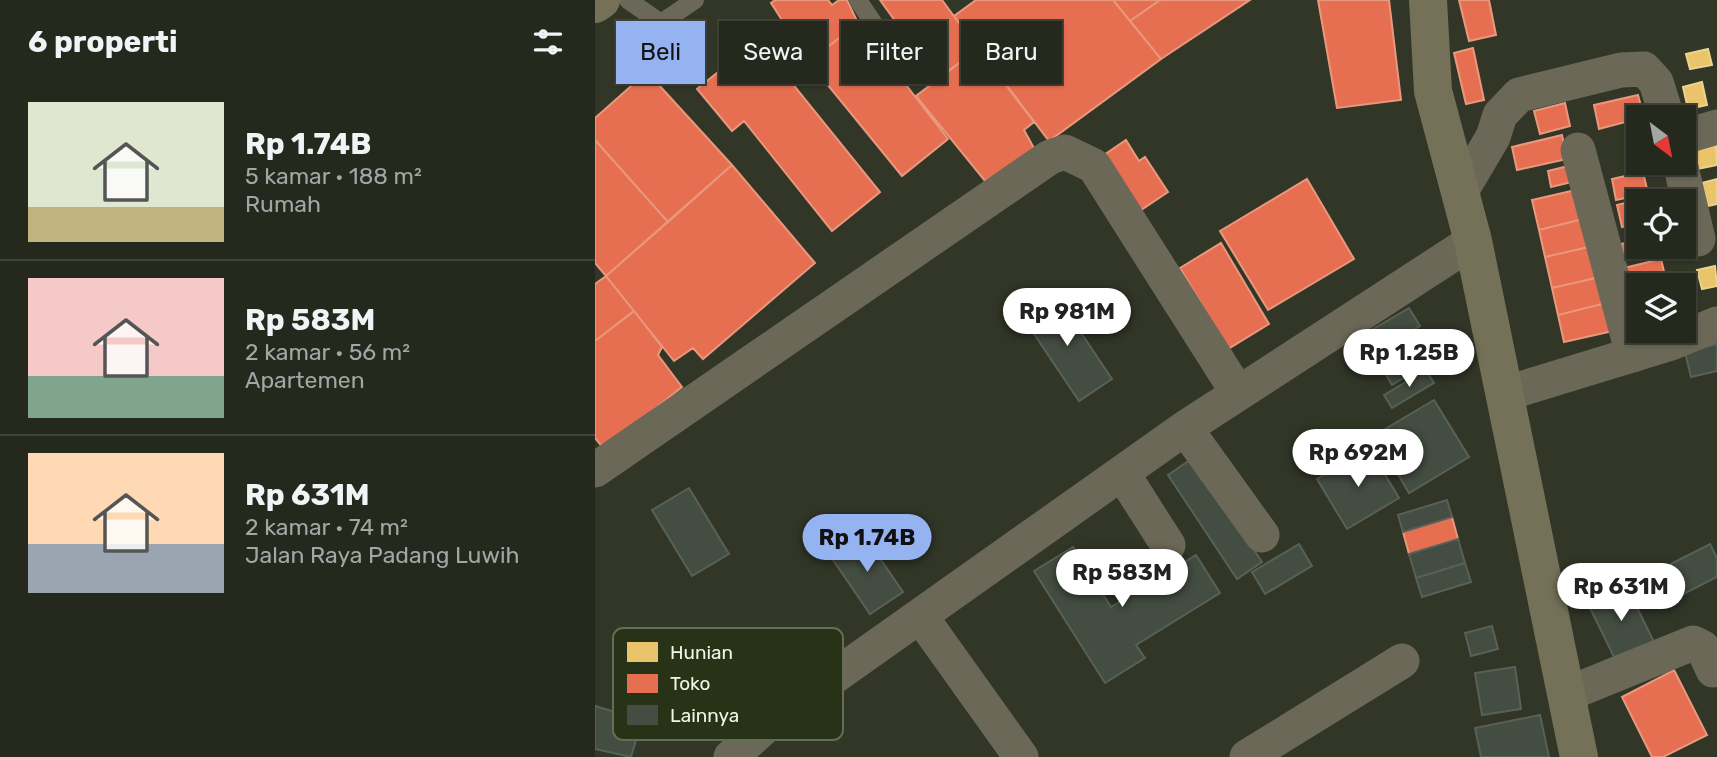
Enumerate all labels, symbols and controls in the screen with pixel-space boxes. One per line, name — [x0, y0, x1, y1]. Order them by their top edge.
chip: Beli — [616, 21, 705, 84]
chip: Sewa — [719, 21, 827, 84]
chip: Filter — [841, 21, 947, 84]
chip: Baru — [961, 21, 1062, 84]
icon: filters — [529, 23, 567, 61]
text: 6 properti — [28, 24, 178, 60]
north arrow — [1626, 105, 1696, 175]
map controls — [1626, 105, 1696, 343]
text: Rp 1.74B — [245, 126, 371, 162]
icon: home — [84, 130, 168, 214]
text: 5 kamar · 188 m² — [245, 162, 422, 190]
button: locate — [1626, 189, 1696, 259]
text: Rumah — [245, 190, 321, 218]
button: layers — [1626, 273, 1696, 343]
pin: Rp 981M — [1002, 288, 1132, 348]
text: Rp 981M — [1019, 297, 1115, 325]
text: Rp 583M — [245, 302, 375, 338]
icon: home — [84, 306, 168, 390]
pin: Rp 1.25B — [1337, 330, 1481, 389]
text: 2 kamar · 56 m² — [245, 338, 410, 366]
text: Rp 1.25B — [1359, 338, 1459, 366]
text: Apartemen — [245, 366, 365, 394]
pin: Rp 692M — [1293, 430, 1423, 489]
text: Rp 692M — [1308, 438, 1408, 466]
text: Rp 631M — [245, 477, 370, 513]
icon: home — [84, 481, 168, 565]
text: 2 kamar · 74 m² — [245, 513, 408, 541]
pin: Rp 1.74B — [795, 514, 939, 574]
text: Rp 1.74B — [819, 523, 915, 551]
text: Jalan Raya Padang Luwih — [245, 541, 520, 569]
pin: Rp 583M — [1057, 550, 1187, 609]
text: Rp 583M — [1072, 558, 1172, 586]
pin: Rp 631M — [1556, 564, 1686, 623]
text: Rp 631M — [1573, 572, 1669, 600]
legend — [613, 628, 843, 740]
text: Hunian — [670, 641, 733, 664]
text: Toko — [670, 672, 710, 695]
text: Lainnya — [670, 704, 739, 727]

